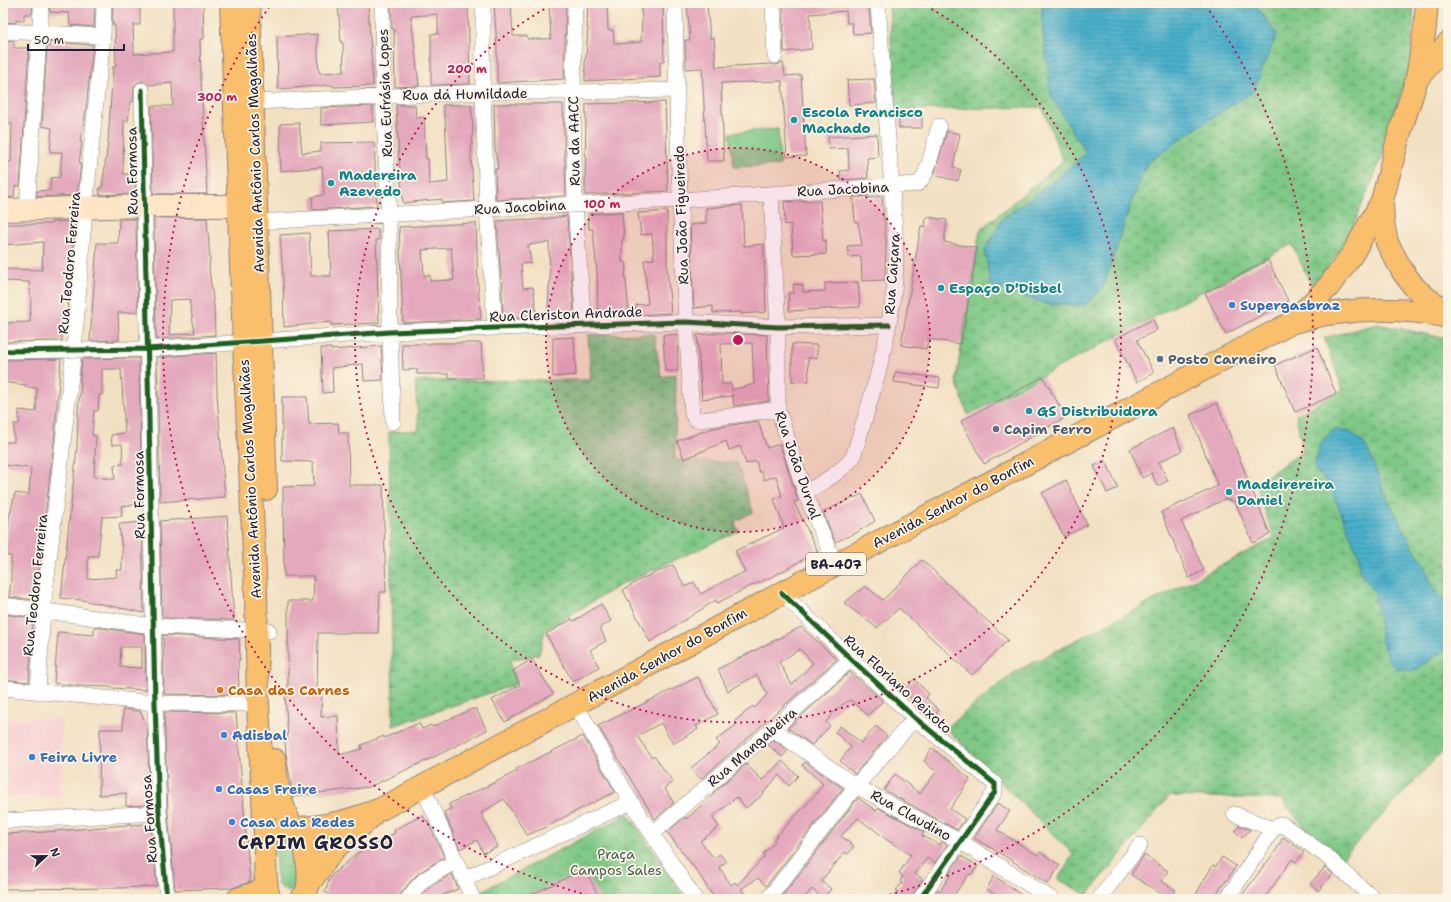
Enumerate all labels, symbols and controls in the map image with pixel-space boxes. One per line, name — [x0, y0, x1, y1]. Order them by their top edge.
scale bar — [28, 26, 124, 52]
street label: Rua Eufrásia Lopes — [374, 28, 396, 158]
text: 50 m — [34, 32, 64, 48]
street label: Avenida Antônio Carlos Magalhães — [242, 33, 268, 273]
text: 200 m — [447, 61, 487, 77]
street label: Rua da Humildade — [402, 84, 528, 104]
text: 300 m — [197, 89, 237, 105]
street label: Rua da AACC — [564, 96, 584, 186]
place label: Escola Francisco Machado — [802, 103, 923, 137]
marker: Escola Francisco Machado — [789, 115, 799, 125]
street label: Rua Formosa — [122, 126, 142, 215]
street label: Rua João Figueiredo — [670, 145, 692, 285]
place label: Madereira Azevedo — [339, 166, 417, 200]
marker: Madereira Azevedo — [326, 178, 336, 188]
street label: Rua Jacobina — [797, 178, 890, 200]
street label: Rua Teodoro Ferreira — [54, 191, 84, 335]
street label: Rua Jacobina — [474, 196, 567, 218]
text: 100 m — [584, 196, 621, 212]
street label: Rua Caiçara — [880, 233, 904, 315]
place label: Espaço D'Disbel — [949, 279, 1062, 297]
marker: Espaço D'Disbel — [936, 283, 946, 293]
place label: Supergasbraz — [1240, 296, 1341, 314]
marker: Supergasbraz — [1227, 300, 1237, 310]
street label: Rua Cleriston Andrade — [489, 302, 643, 326]
centre of rings — [731, 333, 745, 347]
place label: Posto Carneiro — [1168, 350, 1277, 368]
marker: Posto Carneiro — [1155, 354, 1165, 364]
street label: Avenida Antônio Carlos Magalhães — [235, 359, 265, 599]
place label: GS Distribuidora — [1037, 402, 1158, 420]
marker: GS Distribuidora — [1024, 406, 1034, 416]
street label: Rua João Durval — [771, 409, 825, 522]
place label: Capim Ferro — [1004, 420, 1092, 438]
marker: Capim Ferro — [991, 424, 1001, 434]
street label: Rua Formosa — [129, 450, 149, 539]
street label: Avenida Senhor do Bonfim — [869, 452, 1037, 552]
place label: Madeirereira Daniel — [1237, 475, 1334, 509]
marker: Madeirereira Daniel — [1224, 487, 1234, 497]
street label: Rua Teodoro Ferreira — [19, 513, 51, 657]
road number: BA-407 — [806, 553, 866, 575]
street label: Avenida Senhor do Bonfim — [584, 603, 750, 707]
street label: Rua Floriano Peixoto — [840, 631, 956, 737]
place label: Casa das Carnes — [228, 681, 350, 699]
marker: Casa das Carnes — [215, 685, 225, 695]
street label: Rua Mangabeira — [704, 703, 801, 791]
place label: Adisbal — [232, 726, 287, 744]
marker: Adisbal — [219, 730, 229, 740]
place label: Feira Livre — [40, 748, 117, 766]
marker: Feira Livre — [27, 752, 37, 762]
street label: Rua Formosa — [137, 774, 161, 864]
place label: Casas Freire — [227, 780, 317, 798]
marker: Casas Freire — [214, 784, 224, 794]
street label: Rua Claudino — [867, 785, 955, 845]
place label: Casa das Redes — [240, 813, 355, 831]
marker: Casa das Redes — [227, 817, 237, 827]
district label: CAPIM GROSSO — [238, 831, 394, 855]
north arrow — [26, 836, 66, 876]
park label: Praça Campos Sales — [570, 845, 662, 879]
text: N — [46, 846, 64, 860]

